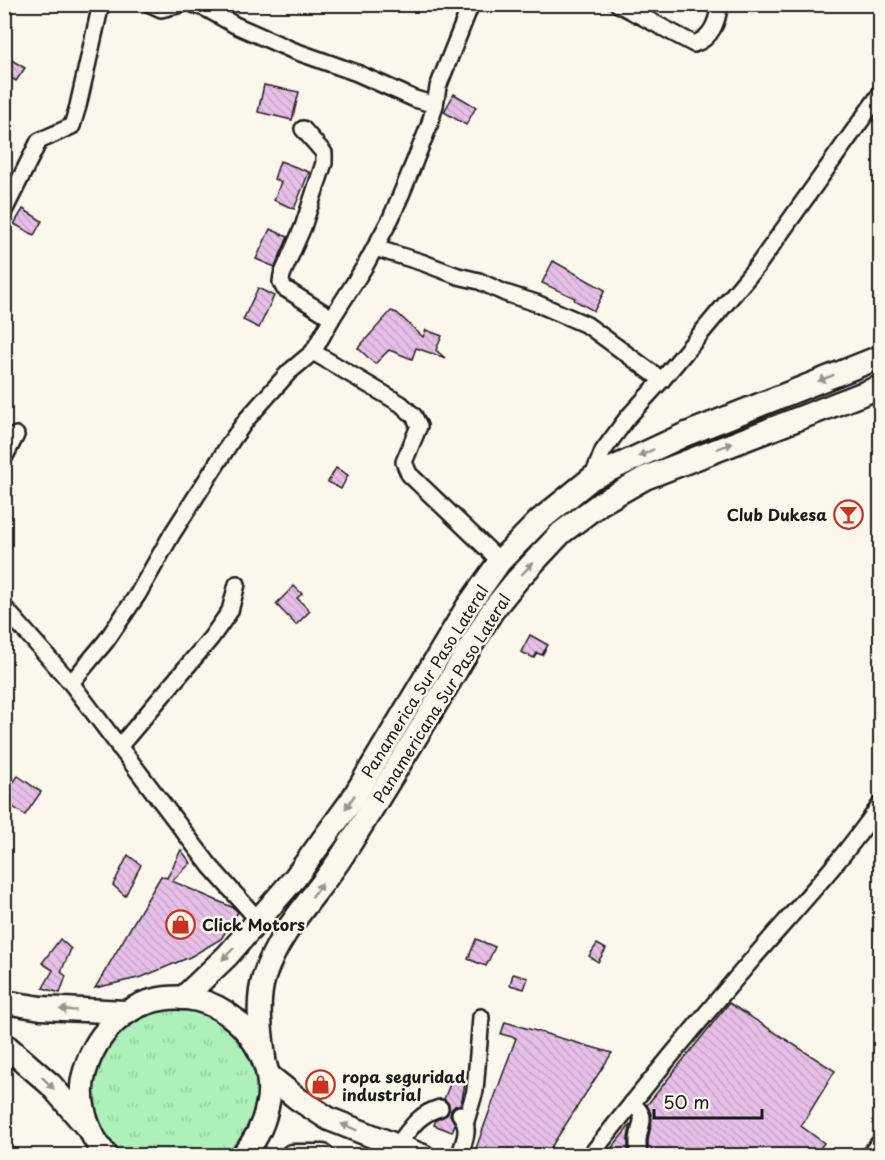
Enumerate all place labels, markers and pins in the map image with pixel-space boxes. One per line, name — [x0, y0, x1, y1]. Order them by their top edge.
bar icon: Club Dukesa — [832, 498, 864, 530]
place label: Club Dukesa — [727, 502, 827, 526]
shop icon: Click Motors — [165, 908, 197, 940]
place label: Click Motors — [202, 912, 305, 936]
place label: ropa seguridad industrial — [342, 1064, 466, 1106]
shop icon: ropa seguridad industrial — [305, 1069, 337, 1101]

